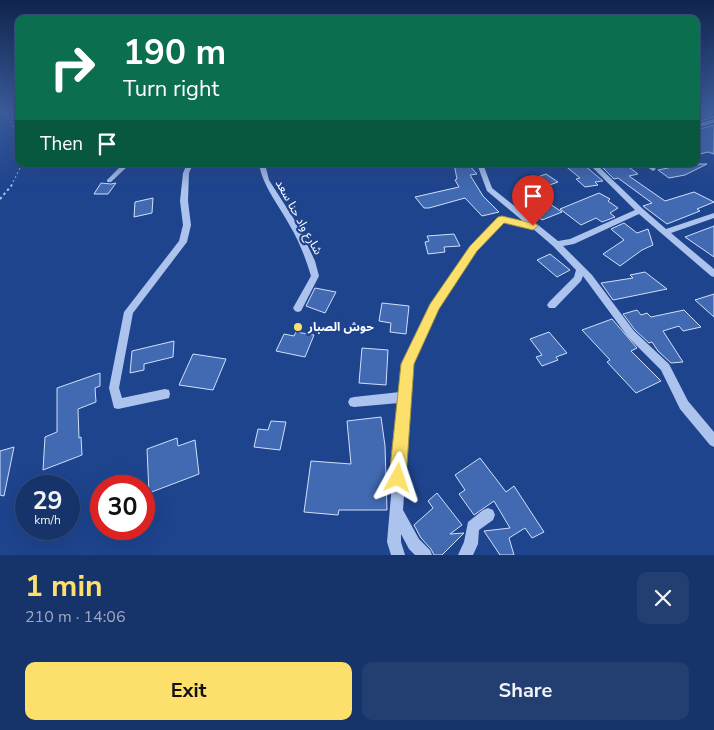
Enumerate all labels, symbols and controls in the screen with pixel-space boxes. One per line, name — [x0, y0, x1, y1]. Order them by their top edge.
text: 190 m — [123, 29, 226, 76]
icon: right — [40, 35, 105, 100]
text: Turn right — [123, 74, 219, 104]
icon: arrive — [93, 130, 121, 158]
text: Then — [40, 131, 83, 157]
pin — [512, 175, 554, 226]
street label: شارع واد حنا سعد — [271, 177, 326, 258]
icon: arrive — [519, 182, 547, 210]
place label: حوش الصبار — [307, 319, 374, 335]
marker: حوش الصبار — [292, 321, 304, 333]
position arrow — [371, 451, 423, 503]
speed limit sign: 30 — [90, 475, 155, 540]
text: 29 — [32, 484, 63, 518]
text: km/h — [34, 512, 61, 528]
text: 1 min — [25, 566, 103, 607]
button: close — [637, 572, 689, 624]
text: 210 m · 14:06 — [25, 606, 126, 628]
button: Exit — [25, 662, 352, 720]
button: Share — [362, 662, 689, 720]

